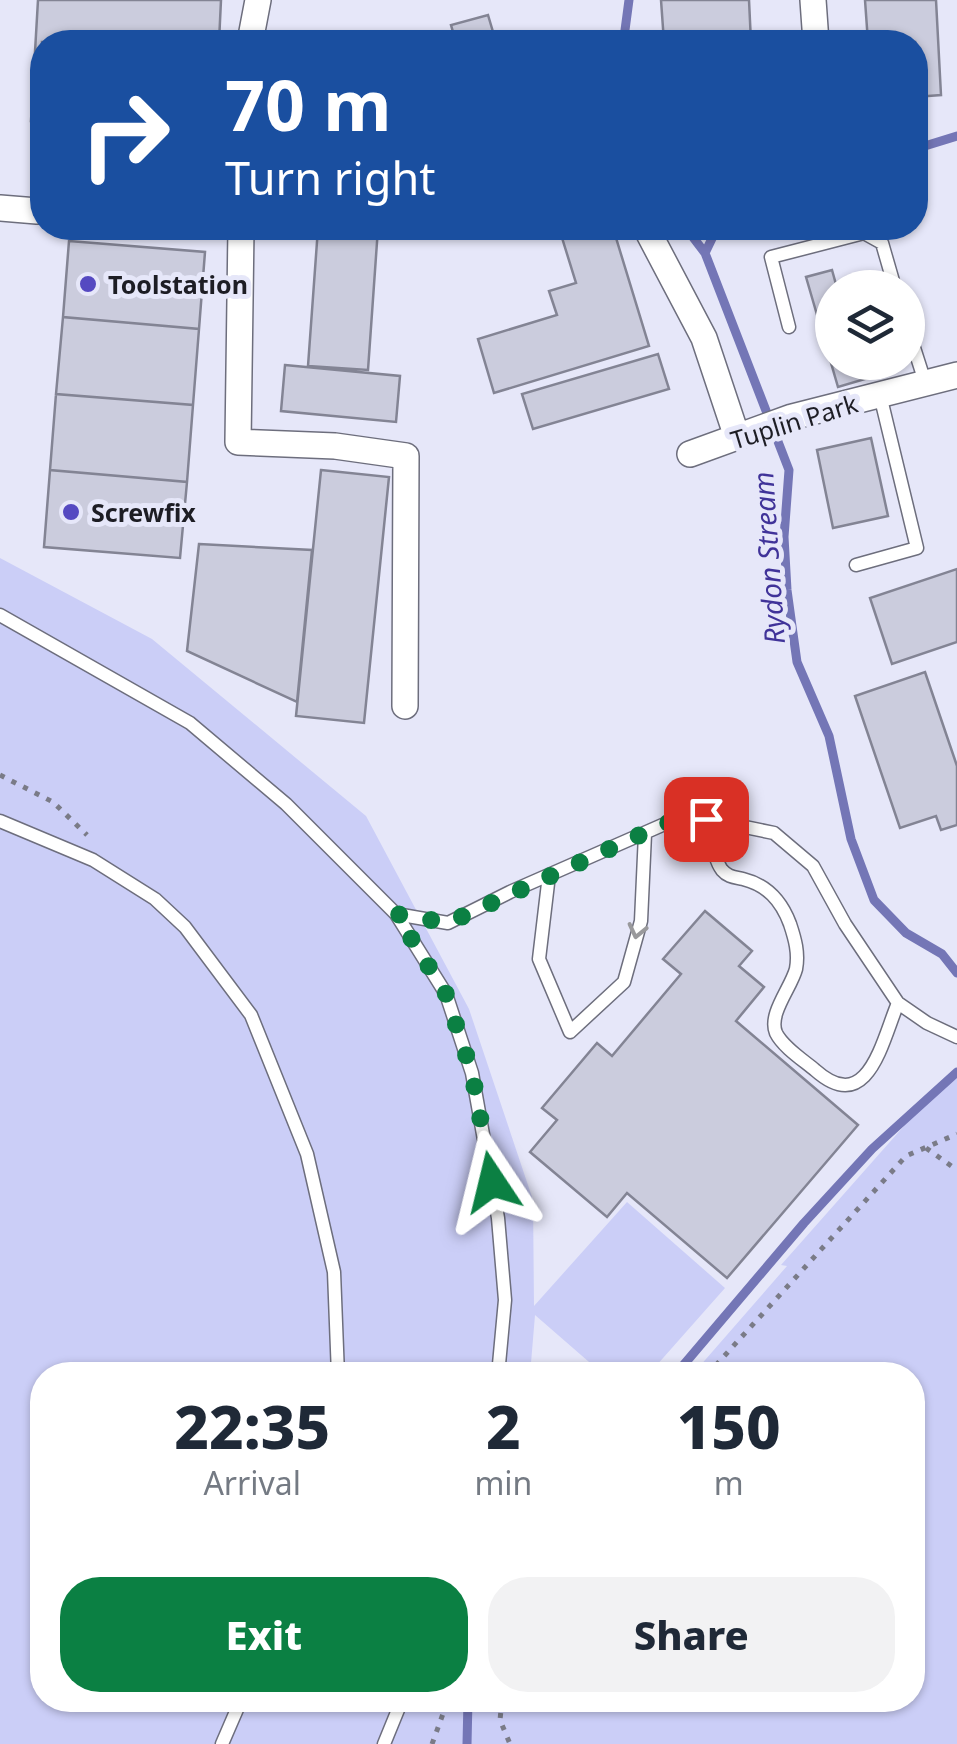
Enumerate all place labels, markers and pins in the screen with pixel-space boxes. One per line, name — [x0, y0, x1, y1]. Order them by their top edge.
place label: Toolstation — [108, 267, 248, 301]
marker: Toolstation — [77, 273, 99, 295]
place label: Screwfix — [91, 495, 196, 529]
marker: Screwfix — [60, 501, 82, 523]
pin — [664, 777, 749, 862]

